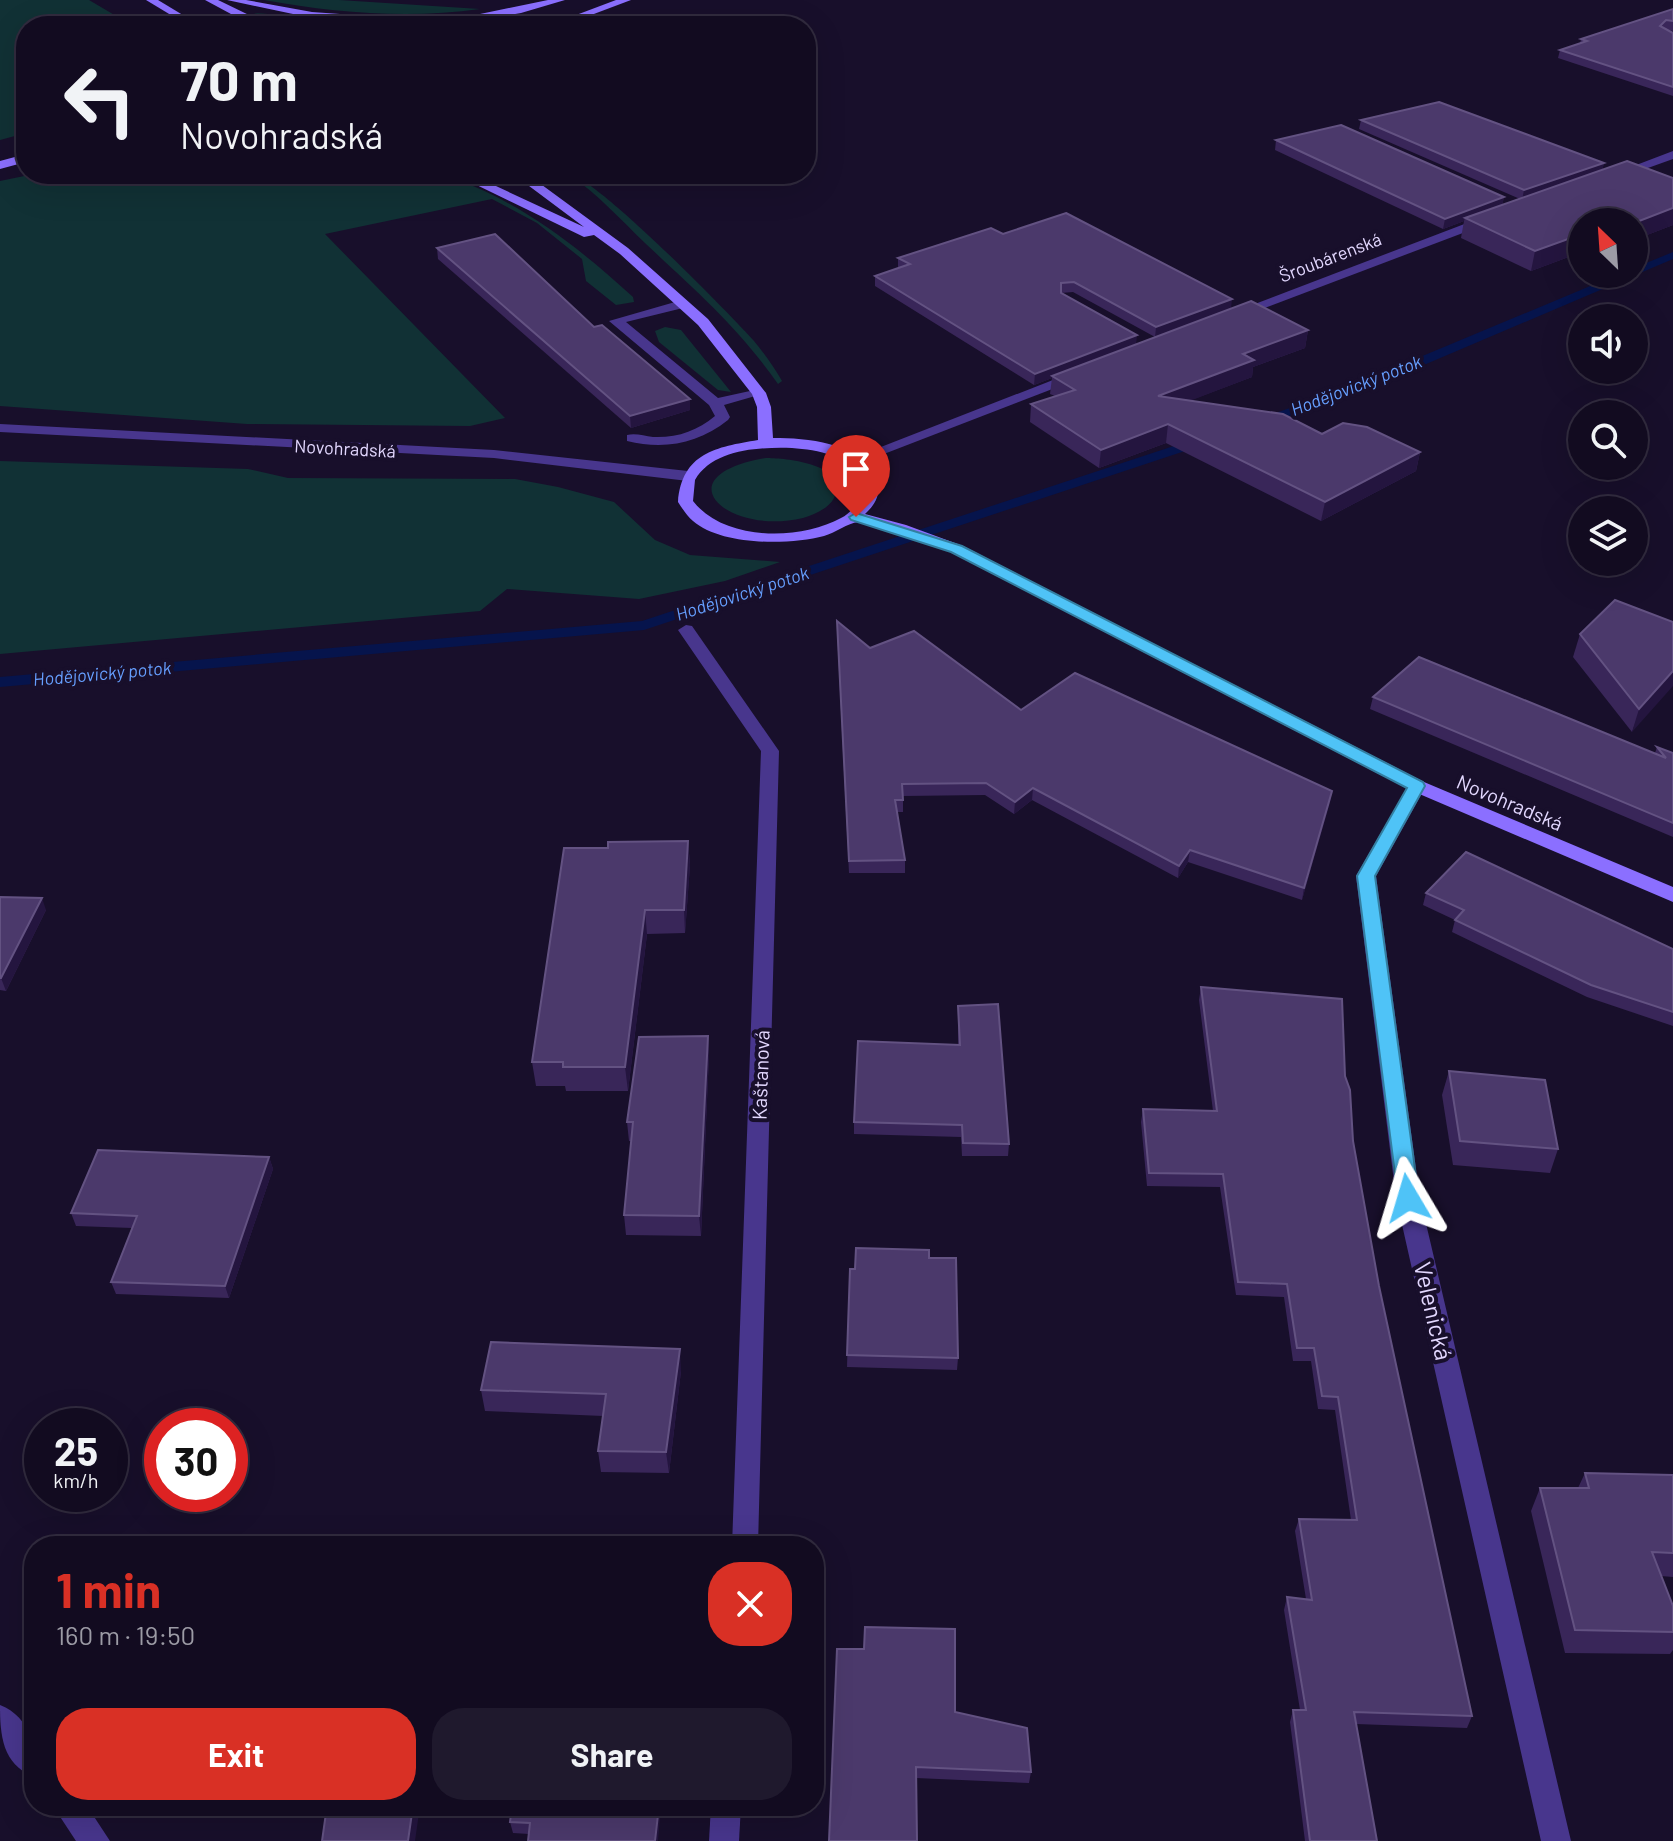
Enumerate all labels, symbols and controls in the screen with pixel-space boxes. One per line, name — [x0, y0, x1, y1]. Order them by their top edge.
text: 70 m — [180, 45, 298, 112]
icon: left — [48, 48, 152, 152]
text: Novohradská — [180, 113, 383, 156]
north arrow — [1568, 208, 1648, 288]
map controls — [1568, 208, 1648, 576]
street label: Šroubárenská — [1276, 227, 1384, 287]
button: sound — [1568, 304, 1648, 384]
water label: Hodějovický potok — [1287, 350, 1425, 420]
button: search — [1568, 400, 1648, 480]
street label: Novohradská — [294, 434, 396, 462]
pin — [822, 435, 890, 517]
icon: arrive — [834, 447, 878, 491]
button: layers — [1568, 496, 1648, 576]
water label: Hodějovický potok — [673, 561, 812, 625]
water label: Hodějovický potok — [32, 656, 172, 690]
street label: Novohradská — [1453, 769, 1567, 835]
street label: Kaštanová — [746, 1029, 774, 1121]
position arrow — [1366, 1156, 1450, 1240]
street label: Velenická — [1409, 1259, 1459, 1363]
speed limit sign: 30 — [144, 1408, 248, 1512]
text: 25 — [54, 1426, 98, 1474]
text: km/h — [53, 1468, 99, 1492]
text: 1 min — [56, 1560, 161, 1618]
button: close — [708, 1562, 792, 1646]
text: 160 m · 19:50 — [56, 1619, 195, 1650]
button: Exit — [56, 1708, 416, 1800]
button: Share — [432, 1708, 792, 1800]

